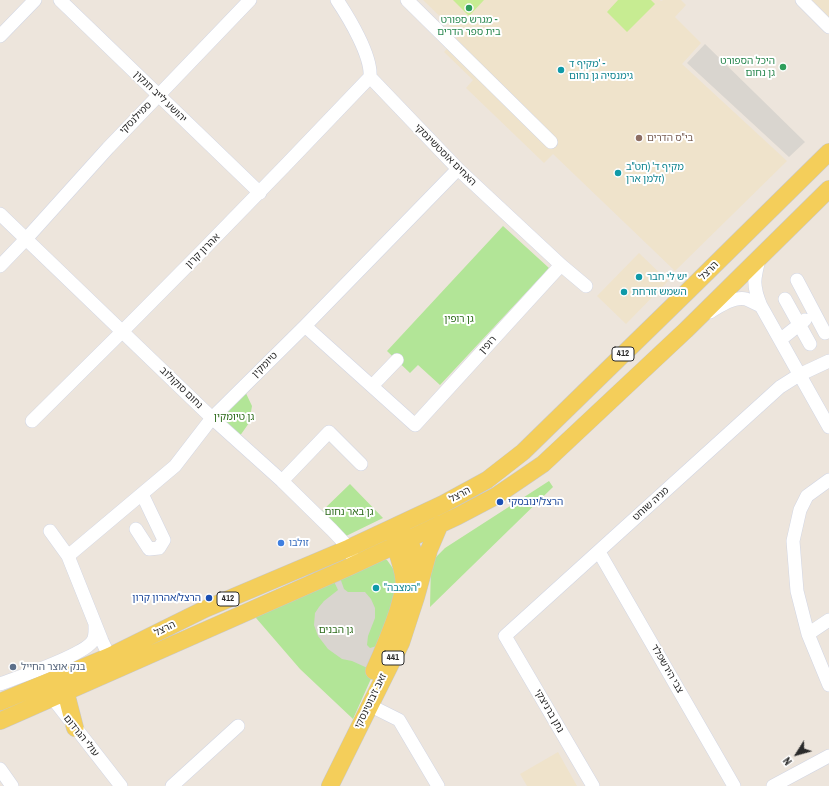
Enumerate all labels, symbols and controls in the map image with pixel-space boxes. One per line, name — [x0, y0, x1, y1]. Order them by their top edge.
marker: מגרש ספורט - בית ספר הדרים — [464, 3, 474, 13]
place label: מגרש ספורט - בית ספר הדרים — [437, 14, 501, 38]
place label: היכל הספורט גן נחום — [720, 55, 775, 78]
place label: מקיף ד' - גימנסיה גן נחום — [569, 58, 633, 82]
marker: היכל הספורט גן נחום — [778, 62, 788, 72]
marker: מקיף ד' - גימנסיה גן נחום — [556, 65, 566, 75]
street label: יהושע לייב חנקין — [131, 69, 189, 125]
street label: סמילנסקי — [118, 99, 154, 137]
street label: האחים אוסטשינסקי — [412, 122, 478, 188]
place label: בי"ס הדרים — [647, 132, 693, 144]
marker: בי"ס הדרים — [634, 133, 644, 143]
place label: מקיף ד' (חט"ב זלמן ארן) — [626, 161, 684, 184]
marker: מקיף ד' (חט"ב זלמן ארן) — [613, 168, 623, 178]
street label: אהרון קרון — [183, 231, 223, 271]
street label: הרצל — [697, 259, 721, 283]
place label: יש לי חבר — [647, 271, 687, 283]
marker: יש לי חבר — [634, 272, 644, 282]
place label: השמש זורחת — [632, 286, 687, 298]
marker: השמש זורחת — [619, 287, 629, 297]
park label: גן רופין — [444, 313, 474, 325]
street label: רופין — [477, 333, 499, 357]
road number: 412 — [612, 347, 634, 361]
street label: טיומקין — [250, 350, 280, 380]
street label: נחום סוקולוב — [157, 365, 205, 411]
park label: גן טיומקין — [214, 411, 254, 423]
street label: הרצל — [447, 484, 473, 506]
street label: מניה שוחט — [630, 485, 672, 523]
place label: הרצל/ינובסקי — [508, 496, 563, 508]
marker: הרצל/ינובסקי — [495, 497, 505, 507]
park label: גן באר נחום — [324, 506, 374, 518]
place label: זולבו — [289, 537, 309, 549]
marker: זולבו — [276, 538, 286, 548]
place label: "המצבה" — [384, 582, 420, 594]
marker: "המצבה" — [371, 583, 381, 593]
place label: הרצל/אהרון קרון — [132, 592, 201, 604]
road number: 412 — [217, 592, 239, 606]
marker: הרצל/אהרון קרון — [204, 593, 214, 603]
street label: הרצל — [152, 619, 178, 639]
park label: גן הבנים — [319, 624, 353, 636]
street label: צבי הירשפלד — [648, 642, 686, 696]
road number: 441 — [382, 651, 404, 665]
place label: בנק אוצר החייל — [21, 661, 85, 673]
marker: בנק אוצר החייל — [8, 662, 18, 672]
street label: זאב ז'בוטינסקי — [353, 672, 389, 730]
street label: נתן ברניצקי — [532, 687, 566, 735]
street label: עולי הגרדום — [61, 713, 101, 759]
north arrow — [777, 734, 817, 774]
text: N — [780, 754, 795, 768]

